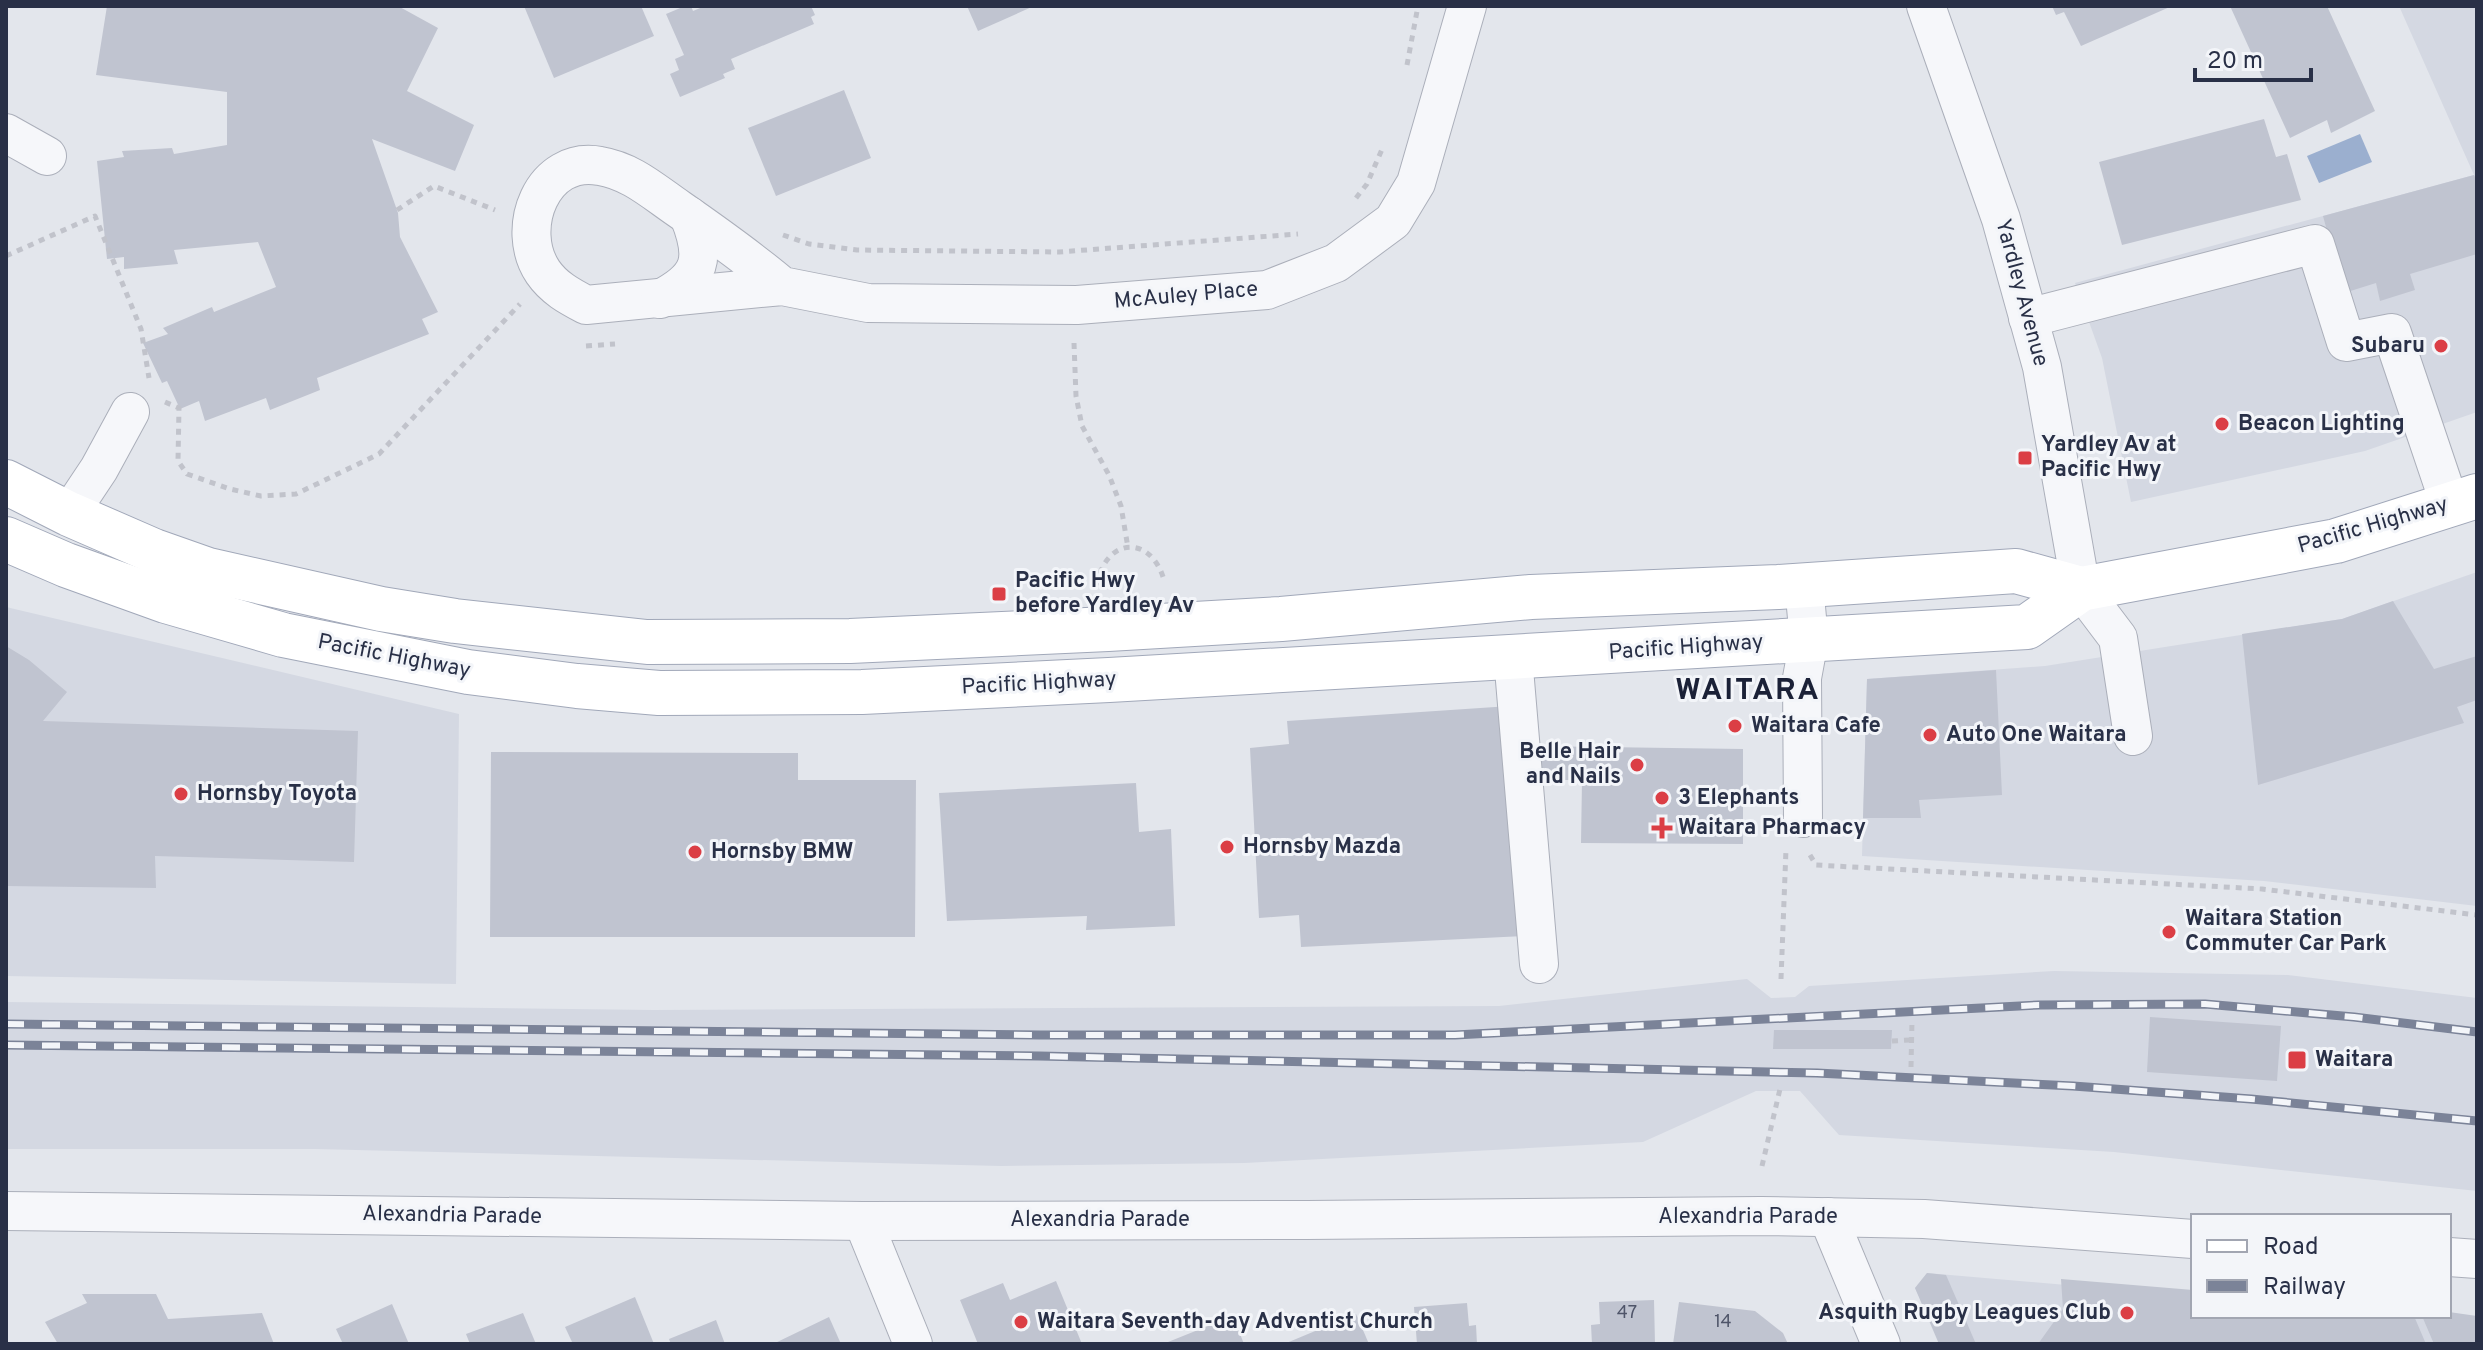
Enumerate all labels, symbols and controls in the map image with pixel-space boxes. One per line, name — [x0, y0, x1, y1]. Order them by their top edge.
scale bar — [2195, 32, 2311, 82]
text: 20 m — [2207, 47, 2263, 77]
street label: Yardley Avenue — [1988, 216, 2054, 370]
street label: McAuley Place — [1113, 276, 1259, 316]
place label: Subaru — [2351, 333, 2425, 360]
marker: Subaru — [2432, 337, 2450, 355]
place label: Beacon Lighting — [2238, 411, 2405, 438]
marker: Beacon Lighting — [2213, 415, 2231, 433]
place label: Yardley Av at Pacific Hwy — [2041, 432, 2176, 484]
marker: Yardley Av at Pacific Hwy — [2016, 449, 2034, 467]
street label: Pacific Highway — [2295, 492, 2451, 560]
place label: Pacific Hwy before Yardley Av — [1015, 568, 1194, 620]
marker: Pacific Hwy before Yardley Av — [990, 585, 1008, 603]
street label: Pacific Highway — [315, 629, 473, 685]
street label: Pacific Highway — [1608, 629, 1764, 667]
street label: Pacific Highway — [961, 666, 1117, 702]
district label: WAITARA — [1675, 673, 1821, 710]
place label: Waitara Cafe — [1751, 713, 1881, 740]
marker: Waitara Cafe — [1726, 717, 1744, 735]
place label: Auto One Waitara — [1946, 722, 2126, 749]
marker: Auto One Waitara — [1921, 726, 1939, 744]
place label: Belle Hair and Nails — [1519, 739, 1621, 791]
marker: Belle Hair and Nails — [1628, 756, 1646, 774]
place label: Hornsby Toyota — [197, 781, 357, 808]
marker: Hornsby Toyota — [172, 785, 190, 803]
place label: 3 Elephants — [1678, 785, 1799, 812]
marker: 3 Elephants — [1653, 789, 1671, 807]
place label: Waitara Pharmacy — [1678, 815, 1866, 842]
marker: Waitara Pharmacy — [1653, 819, 1671, 837]
place label: Hornsby Mazda — [1243, 834, 1401, 861]
marker: Hornsby Mazda — [1218, 838, 1236, 856]
place label: Hornsby BMW — [711, 839, 854, 866]
marker: Hornsby BMW — [686, 843, 704, 861]
place label: Waitara Station Commuter Car Park — [2185, 906, 2387, 958]
marker: Waitara Station Commuter Car Park — [2160, 923, 2178, 941]
place label: Waitara — [2315, 1047, 2393, 1074]
marker: Waitara — [2286, 1049, 2308, 1071]
street label: Alexandria Parade — [362, 1201, 542, 1231]
street label: Alexandria Parade — [1658, 1204, 1838, 1231]
street label: Alexandria Parade — [1010, 1207, 1190, 1234]
legend — [2191, 1214, 2451, 1318]
text: Road — [2263, 1233, 2319, 1263]
text: Railway — [2263, 1273, 2346, 1303]
place label: Asquith Rugby Leagues Club — [1818, 1300, 2111, 1327]
house number: 47 — [1617, 1302, 1637, 1325]
marker: Asquith Rugby Leagues Club — [2118, 1304, 2136, 1322]
place label: Waitara Seventh-day Adventist Church — [1037, 1309, 1433, 1336]
house number: 14 — [1714, 1311, 1732, 1334]
marker: Waitara Seventh-day Adventist Church — [1012, 1313, 1030, 1331]

